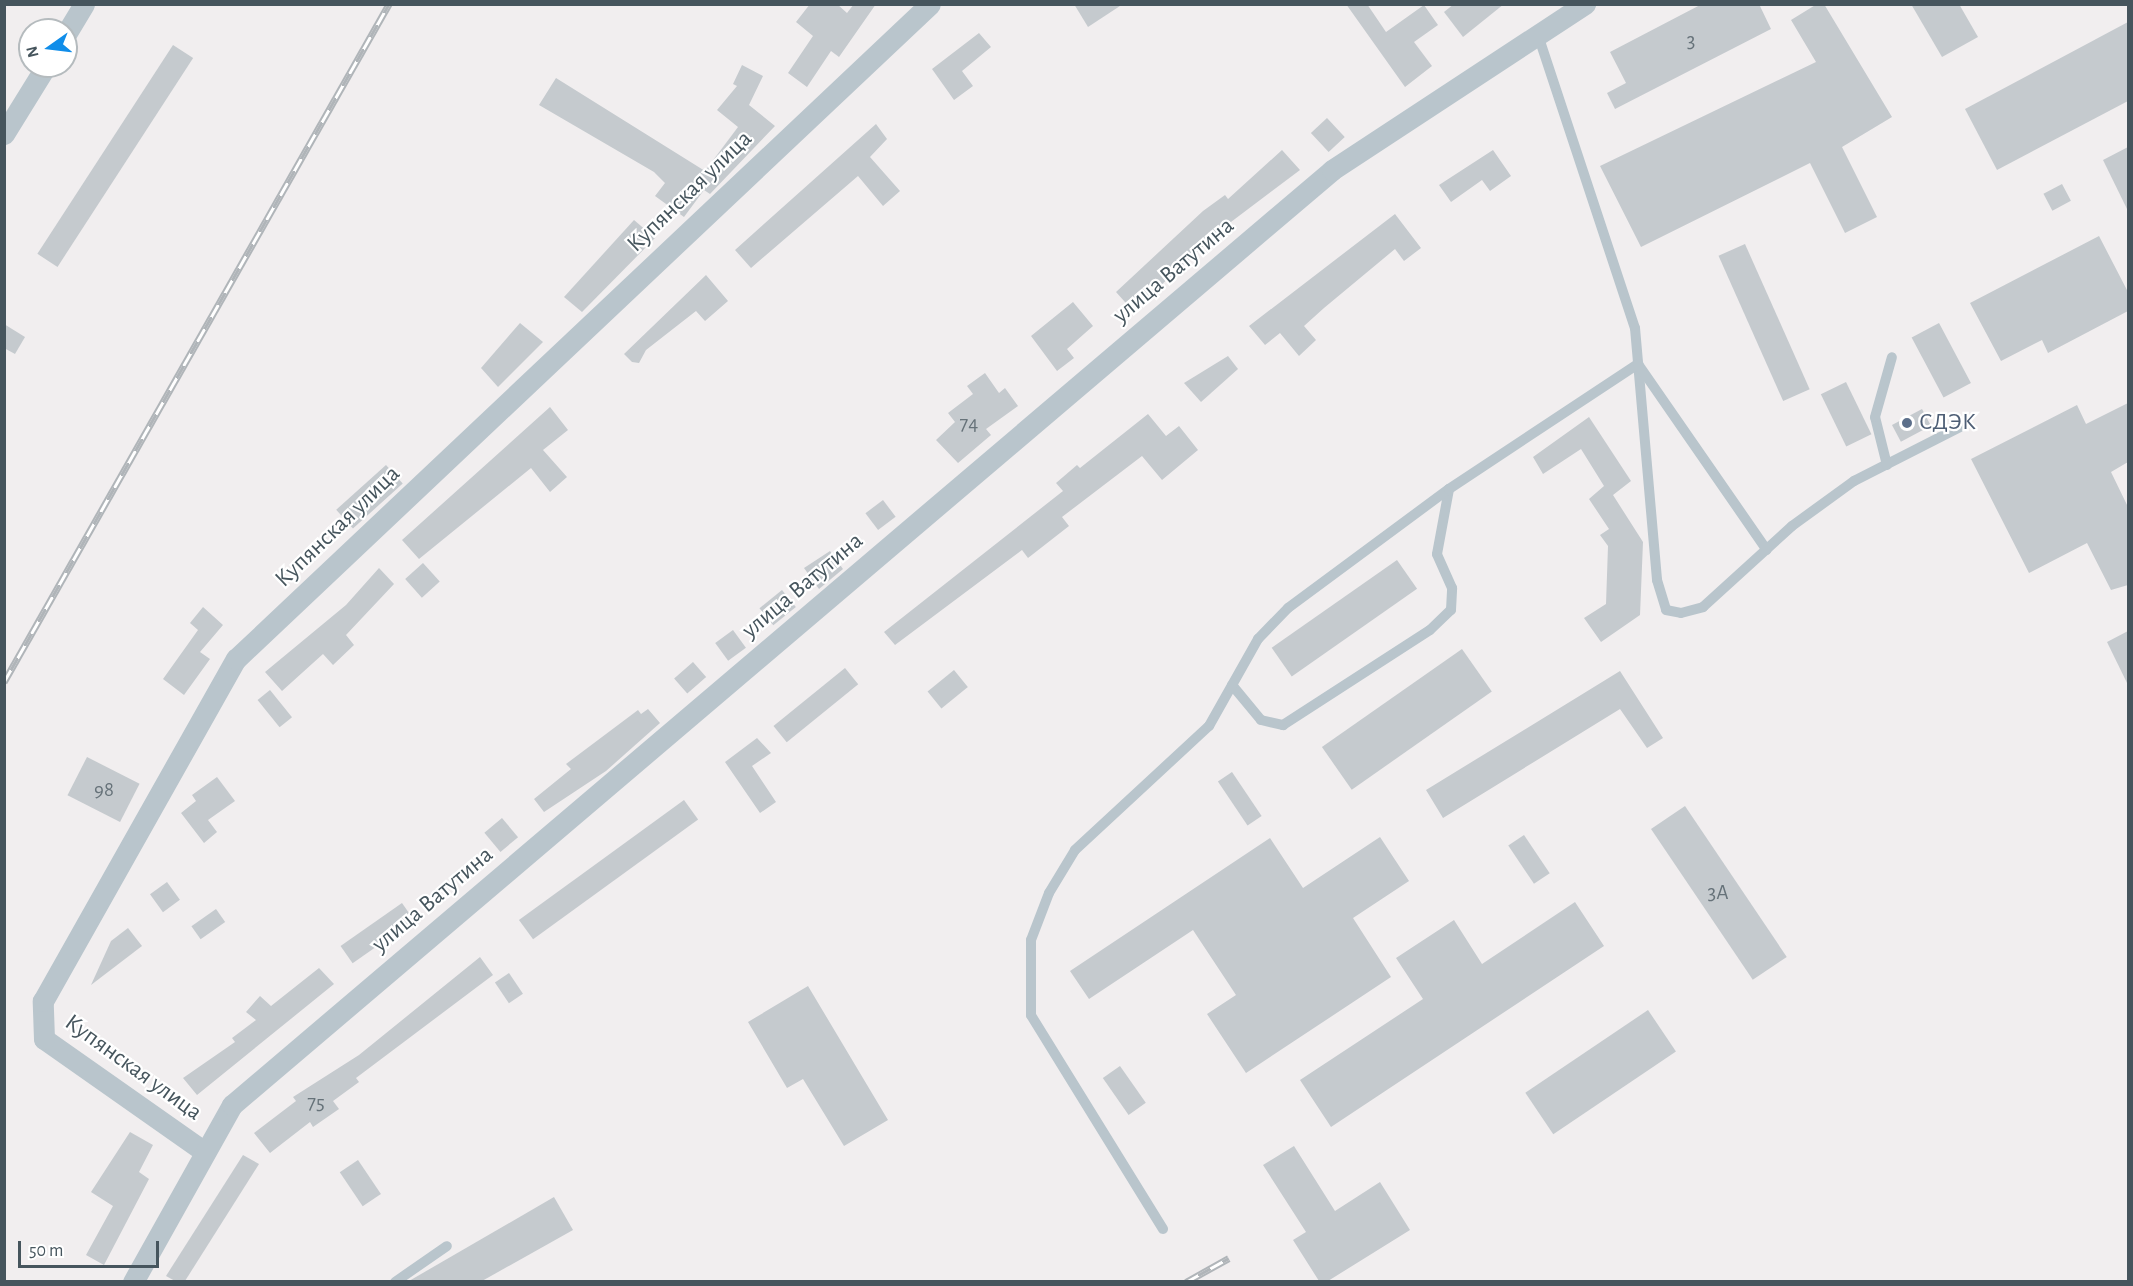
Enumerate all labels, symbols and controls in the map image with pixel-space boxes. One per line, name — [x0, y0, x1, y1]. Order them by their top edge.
north arrow — [18, 18, 78, 78]
house number: 3 — [1687, 28, 1695, 54]
text: N — [23, 45, 42, 59]
street label: Купянская улица — [621, 125, 759, 259]
street label: улица Ватутина — [1108, 212, 1240, 330]
place label: СДЭК — [1919, 409, 1976, 437]
house number: 74 — [960, 411, 978, 437]
marker: СДЭК — [1900, 416, 1914, 430]
street label: Купянская улица — [269, 460, 407, 594]
street label: улица Ватутина — [737, 527, 869, 645]
house number: 98 — [94, 777, 114, 803]
street label: улица Ватутина — [367, 841, 499, 959]
house number: 3А — [1708, 880, 1728, 906]
street label: Купянская улица — [59, 1009, 207, 1127]
house number: 75 — [307, 1090, 325, 1116]
scale bar — [21, 1229, 162, 1267]
text: 50 m — [29, 1242, 63, 1260]

